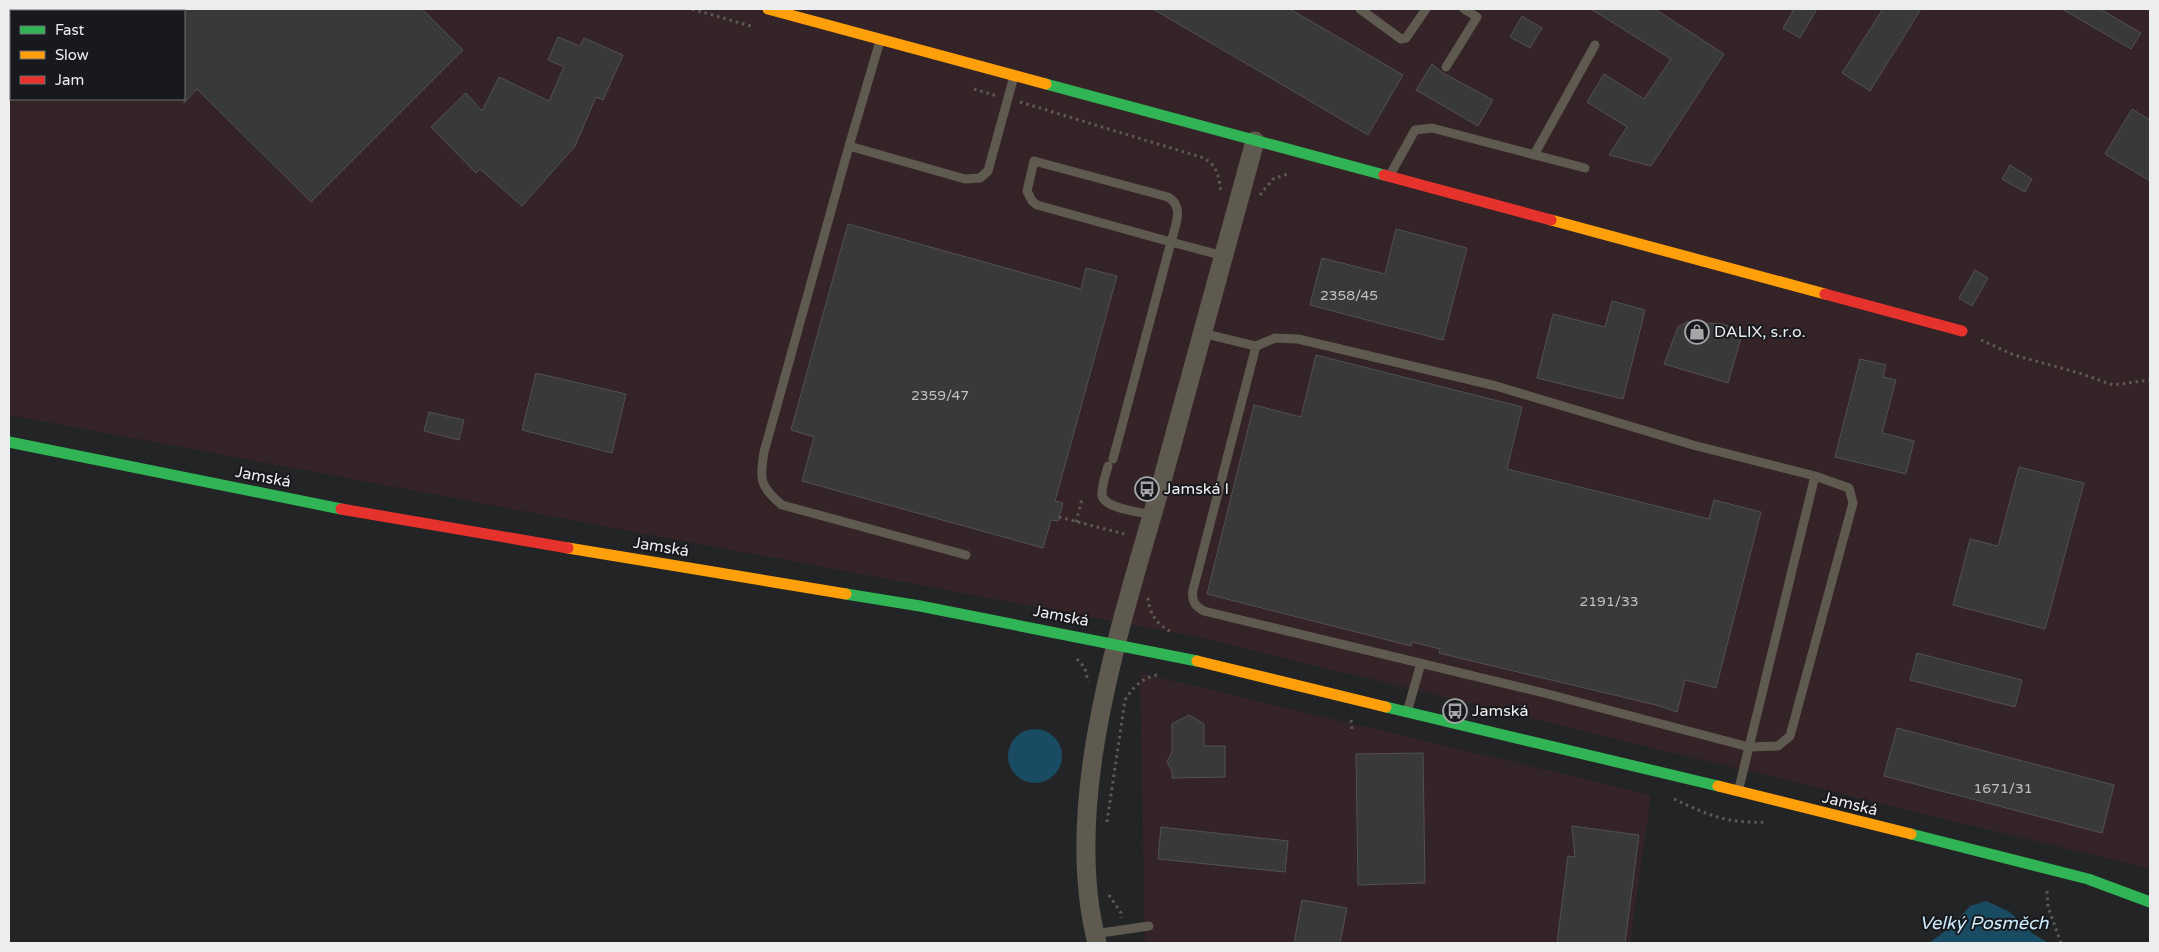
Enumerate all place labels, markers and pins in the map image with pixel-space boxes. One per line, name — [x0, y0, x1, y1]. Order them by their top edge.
shop icon: DALIX, s.r.o. — [1684, 319, 1710, 345]
place label: DALIX, s.r.o. — [1714, 322, 1806, 342]
bus stop icon: Jamská I — [1134, 476, 1160, 502]
place label: Jamská I — [1164, 479, 1229, 499]
bus stop icon: Jamská — [1442, 698, 1468, 724]
place label: Jamská — [1472, 701, 1528, 721]

